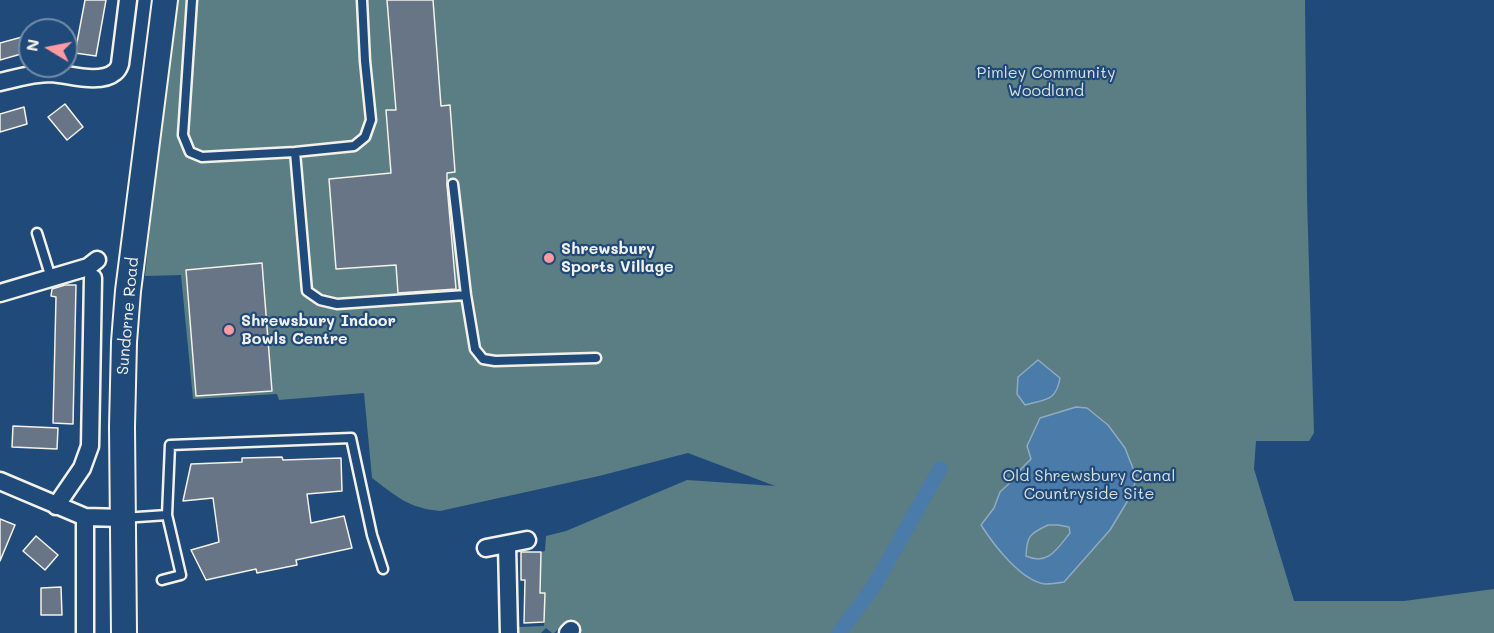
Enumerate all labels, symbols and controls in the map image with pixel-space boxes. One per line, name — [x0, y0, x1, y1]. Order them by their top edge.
north arrow — [18, 18, 78, 78]
text: N — [20, 37, 43, 53]
park label: Pimley Community Woodland — [976, 63, 1116, 101]
place label: Shrewsbury Sports Village — [561, 239, 674, 277]
marker: Shrewsbury Sports Village — [542, 251, 556, 265]
street label: Sundorne Road — [113, 256, 143, 376]
place label: Shrewsbury Indoor Bowls Centre — [241, 311, 396, 349]
marker: Shrewsbury Indoor Bowls Centre — [222, 323, 236, 337]
park label: Old Shrewsbury Canal Countryside Site — [1003, 466, 1175, 504]

